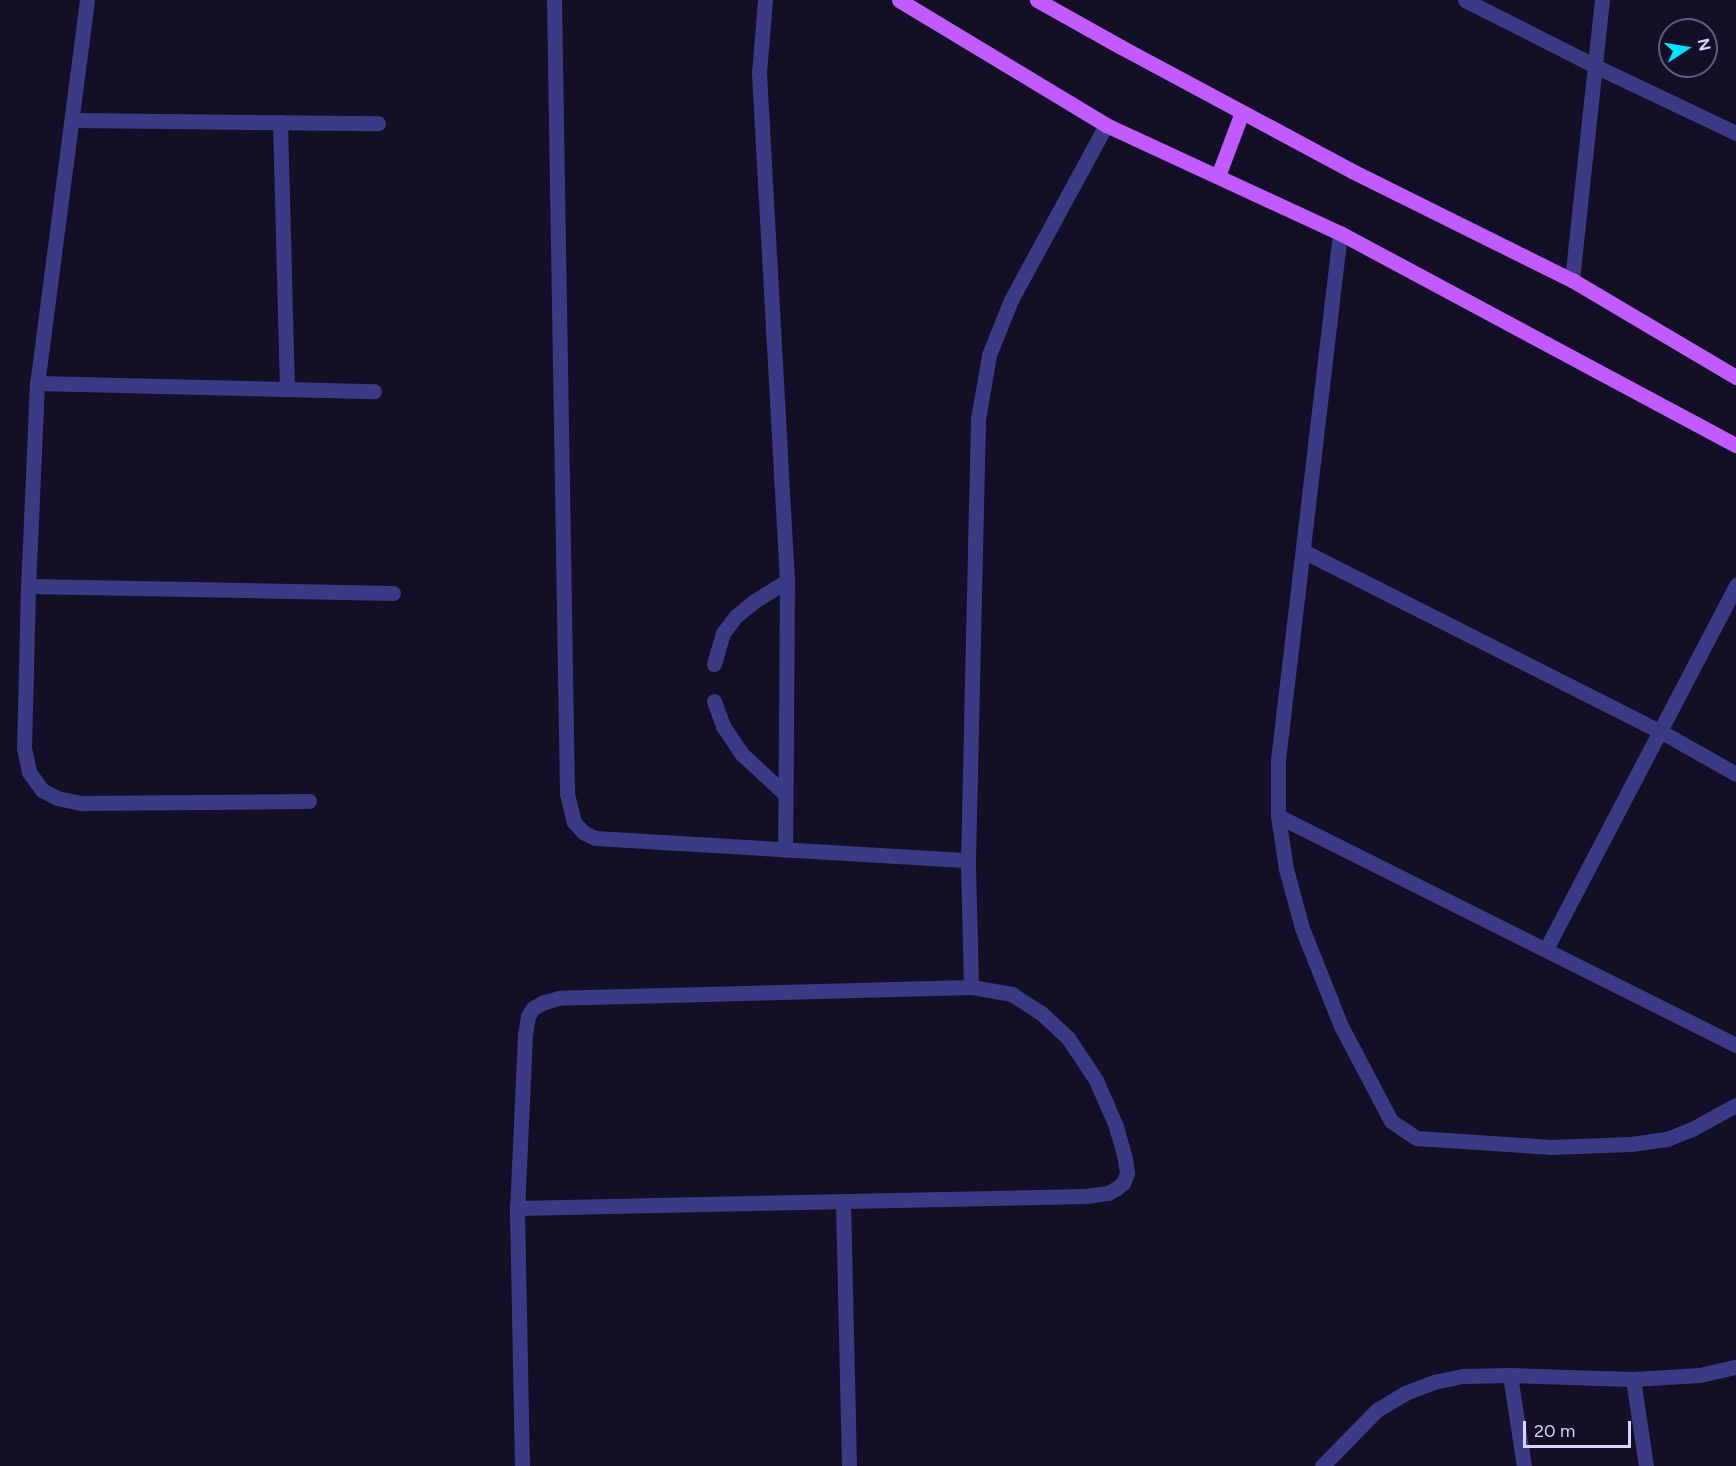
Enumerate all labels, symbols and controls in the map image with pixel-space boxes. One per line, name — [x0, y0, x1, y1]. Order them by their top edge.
north arrow — [1658, 18, 1718, 78]
text: N — [1694, 37, 1715, 53]
scale bar — [1526, 1409, 1634, 1447]
text: 20 m — [1534, 1420, 1575, 1442]

